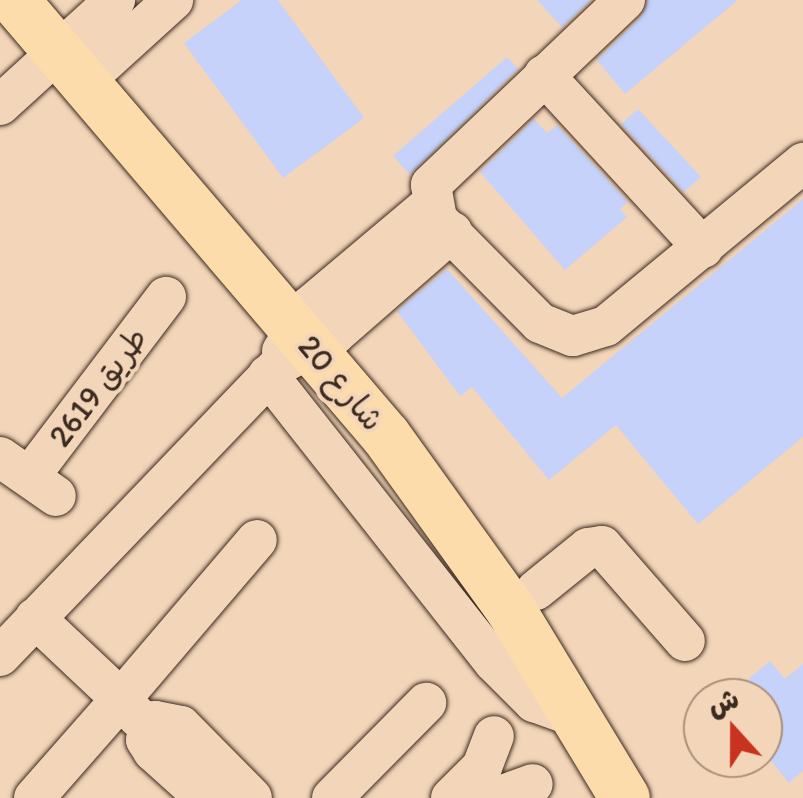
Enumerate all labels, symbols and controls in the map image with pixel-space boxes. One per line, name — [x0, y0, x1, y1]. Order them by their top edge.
street label: طريق 2619 — [41, 320, 155, 454]
street label: شارع 20 — [290, 327, 392, 439]
north arrow — [683, 678, 783, 778]
text: ش — [702, 680, 743, 723]

